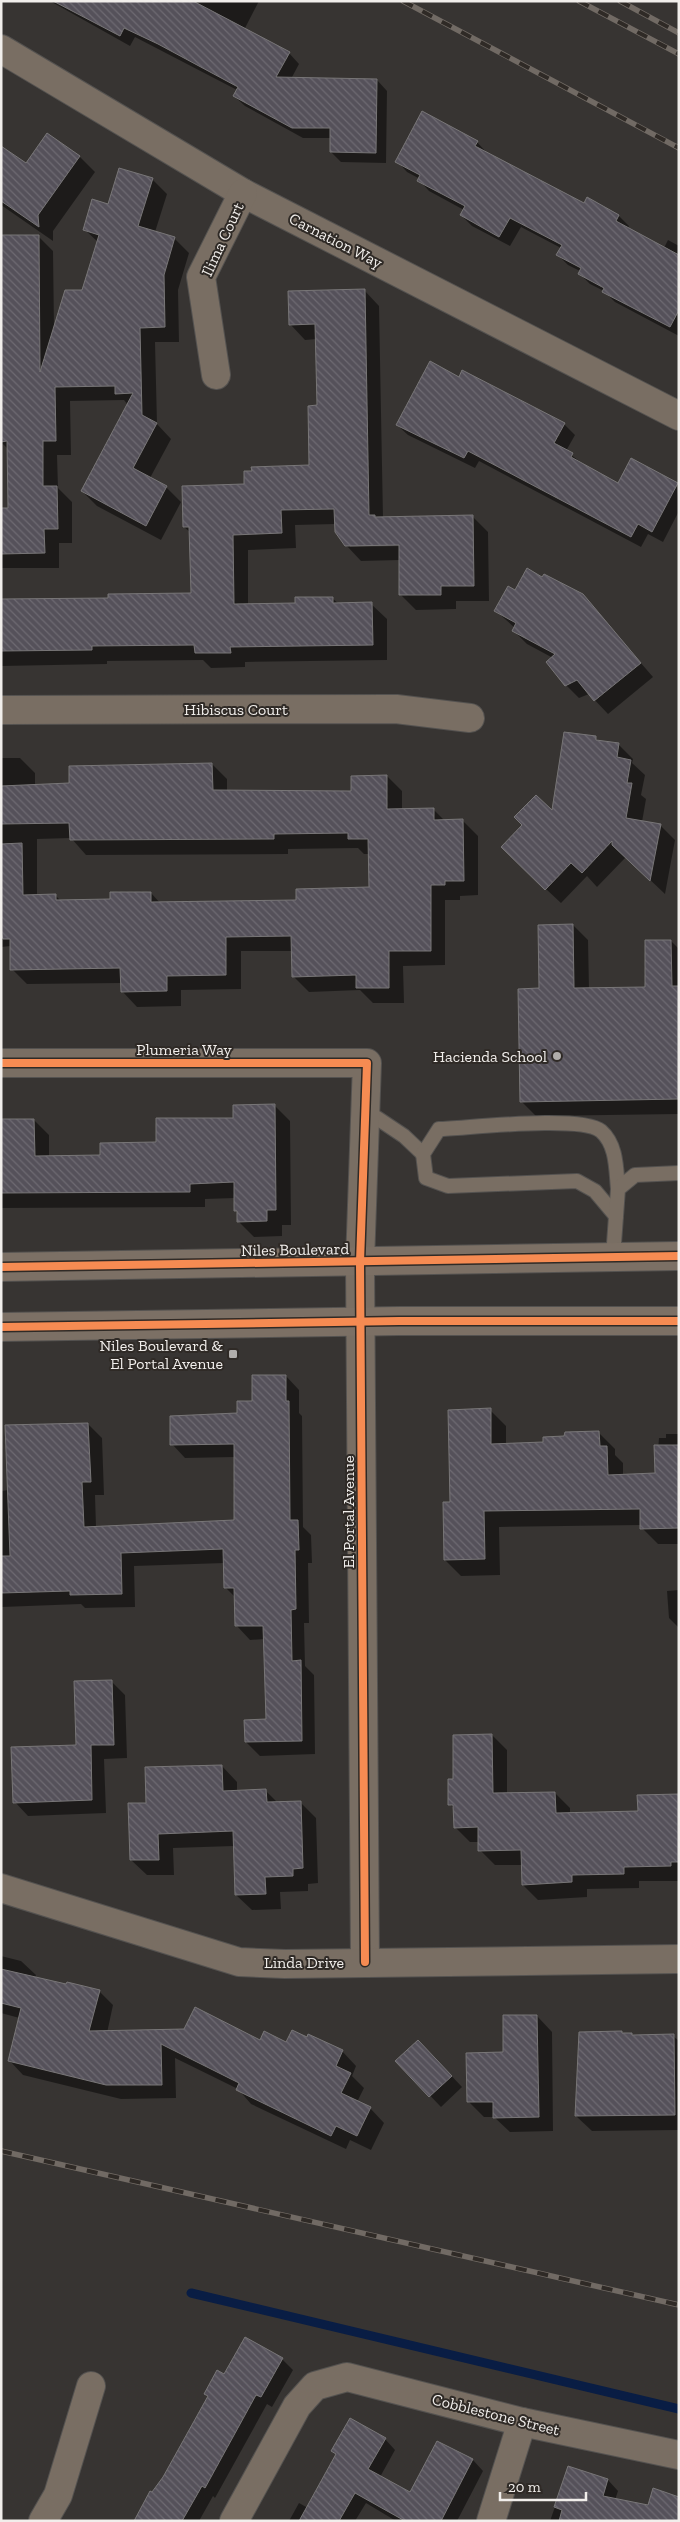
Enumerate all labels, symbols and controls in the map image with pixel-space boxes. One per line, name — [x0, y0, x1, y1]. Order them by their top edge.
street label: Ilima Court — [197, 199, 248, 279]
street label: Carnation Way — [286, 209, 386, 273]
street label: Hibiscus Court — [184, 700, 288, 719]
street label: Plumeria Way — [136, 1040, 233, 1059]
place label: Hacienda School — [433, 1047, 547, 1066]
marker: Hacienda School — [551, 1050, 563, 1062]
street label: Niles Boulevard — [241, 1239, 349, 1260]
place label: Niles Boulevard & El Portal Avenue — [100, 1336, 223, 1373]
marker: Niles Boulevard & El Portal Avenue — [227, 1348, 239, 1360]
street label: El Portal Avenue — [339, 1456, 358, 1568]
street label: Linda Drive — [264, 1953, 344, 1972]
street label: Cobblestone Street — [430, 2389, 562, 2440]
scale bar — [500, 2470, 586, 2502]
text: 20 m — [508, 2478, 541, 2496]

